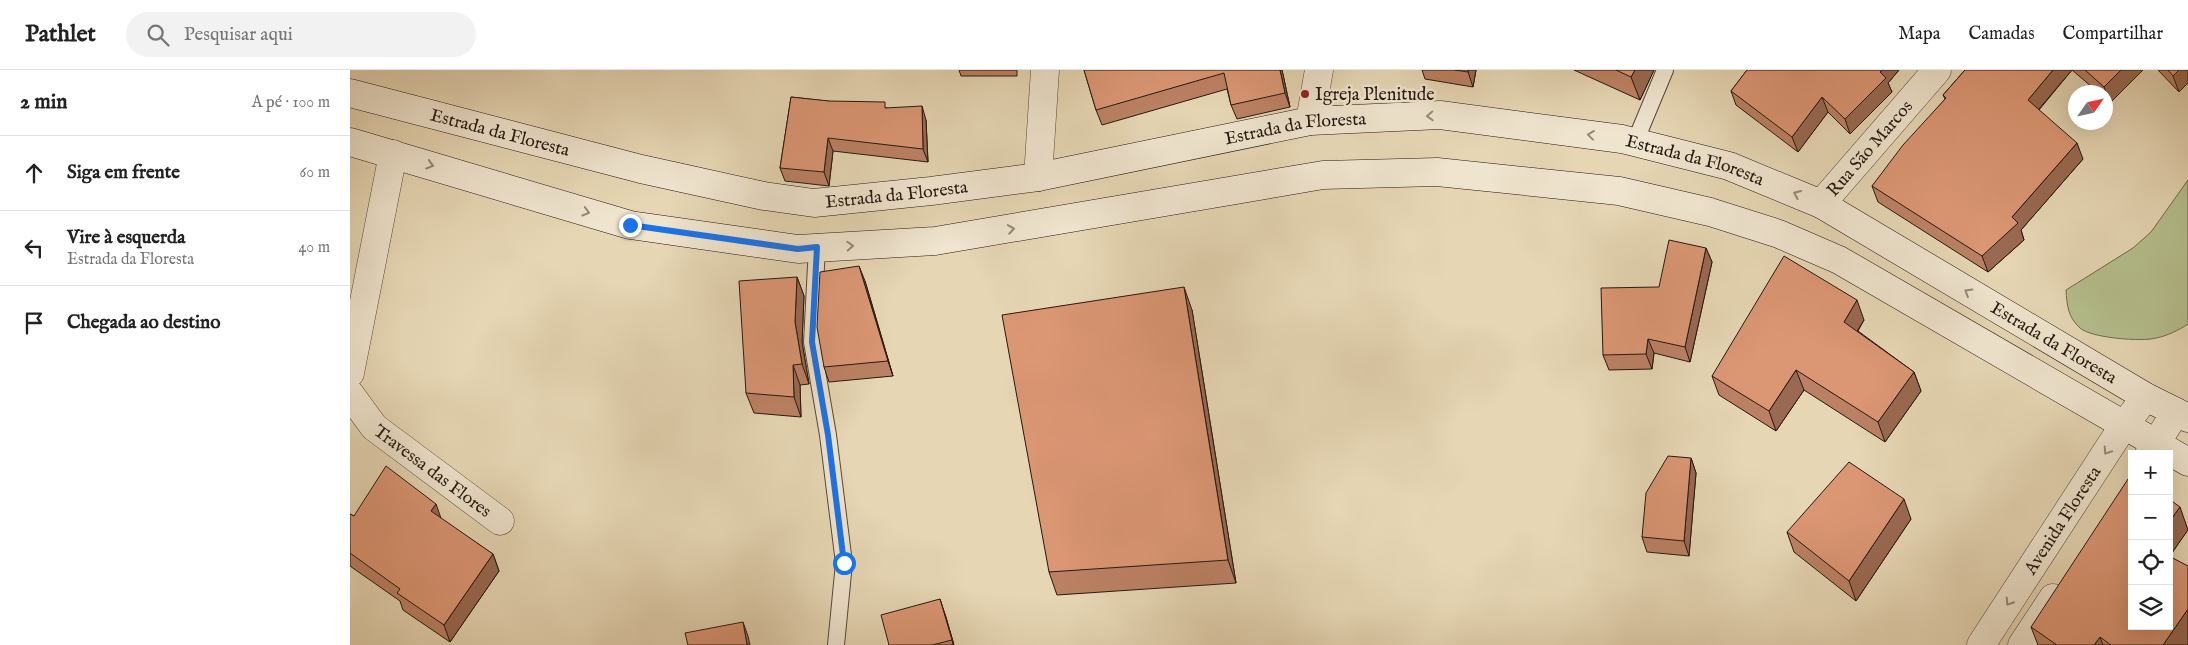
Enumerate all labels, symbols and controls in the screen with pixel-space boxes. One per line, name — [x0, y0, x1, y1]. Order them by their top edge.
search box — [126, 12, 476, 57]
text: Pathlet — [25, 19, 96, 50]
icon: search — [144, 21, 172, 49]
text: Pesquisar aqui — [184, 23, 293, 47]
text: Mapa — [1898, 23, 1940, 46]
text: Camadas — [1968, 23, 2034, 46]
text: Compartilhar — [2062, 23, 2163, 46]
place label: Igreja Plenitude — [1315, 84, 1435, 107]
north arrow — [2068, 85, 2113, 130]
marker: Igreja Plenitude — [1299, 88, 1311, 100]
text: 2 min — [20, 89, 67, 116]
text: A pé · 100 m — [252, 93, 330, 113]
street label: Rua São Marcos — [1822, 96, 1919, 202]
street label: Estrada da Floresta — [427, 104, 572, 163]
street label: Estrada da Floresta — [1223, 108, 1367, 151]
one-way arrow — [1426, 110, 1434, 121]
one-way arrow — [1587, 130, 1595, 141]
street label: Estrada da Floresta — [1623, 130, 1767, 192]
icon: ahead — [20, 159, 48, 187]
one-way arrow — [426, 160, 434, 170]
text: Siga em frente — [67, 161, 180, 185]
text: 60 m — [300, 163, 330, 183]
street label: Estrada da Floresta — [824, 176, 969, 215]
one-way arrow — [1793, 190, 1802, 201]
one-way arrow — [581, 206, 590, 216]
route end — [619, 214, 642, 237]
one-way arrow — [1007, 225, 1016, 235]
text: Vire à esquerda — [67, 226, 185, 250]
icon: left — [20, 234, 48, 262]
text: 40 m — [298, 238, 330, 258]
one-way arrow — [846, 240, 854, 251]
text: Estrada da Floresta — [67, 250, 194, 270]
one-way arrow — [1965, 288, 1974, 298]
street label: Estrada da Floresta — [1986, 297, 2121, 390]
icon: arrive — [20, 309, 48, 337]
text: Chegada ao destino — [67, 311, 220, 335]
street label: Travessa das Flores — [368, 421, 495, 523]
one-way arrow — [2104, 445, 2113, 454]
map controls — [2128, 450, 2173, 630]
button: + — [2128, 450, 2173, 495]
street label: Avenida Floresta — [2019, 462, 2107, 580]
button: − — [2128, 495, 2173, 540]
button: locate — [2128, 540, 2173, 585]
route start — [833, 552, 856, 575]
button: layers — [2128, 585, 2173, 630]
one-way arrow — [2006, 596, 2015, 605]

